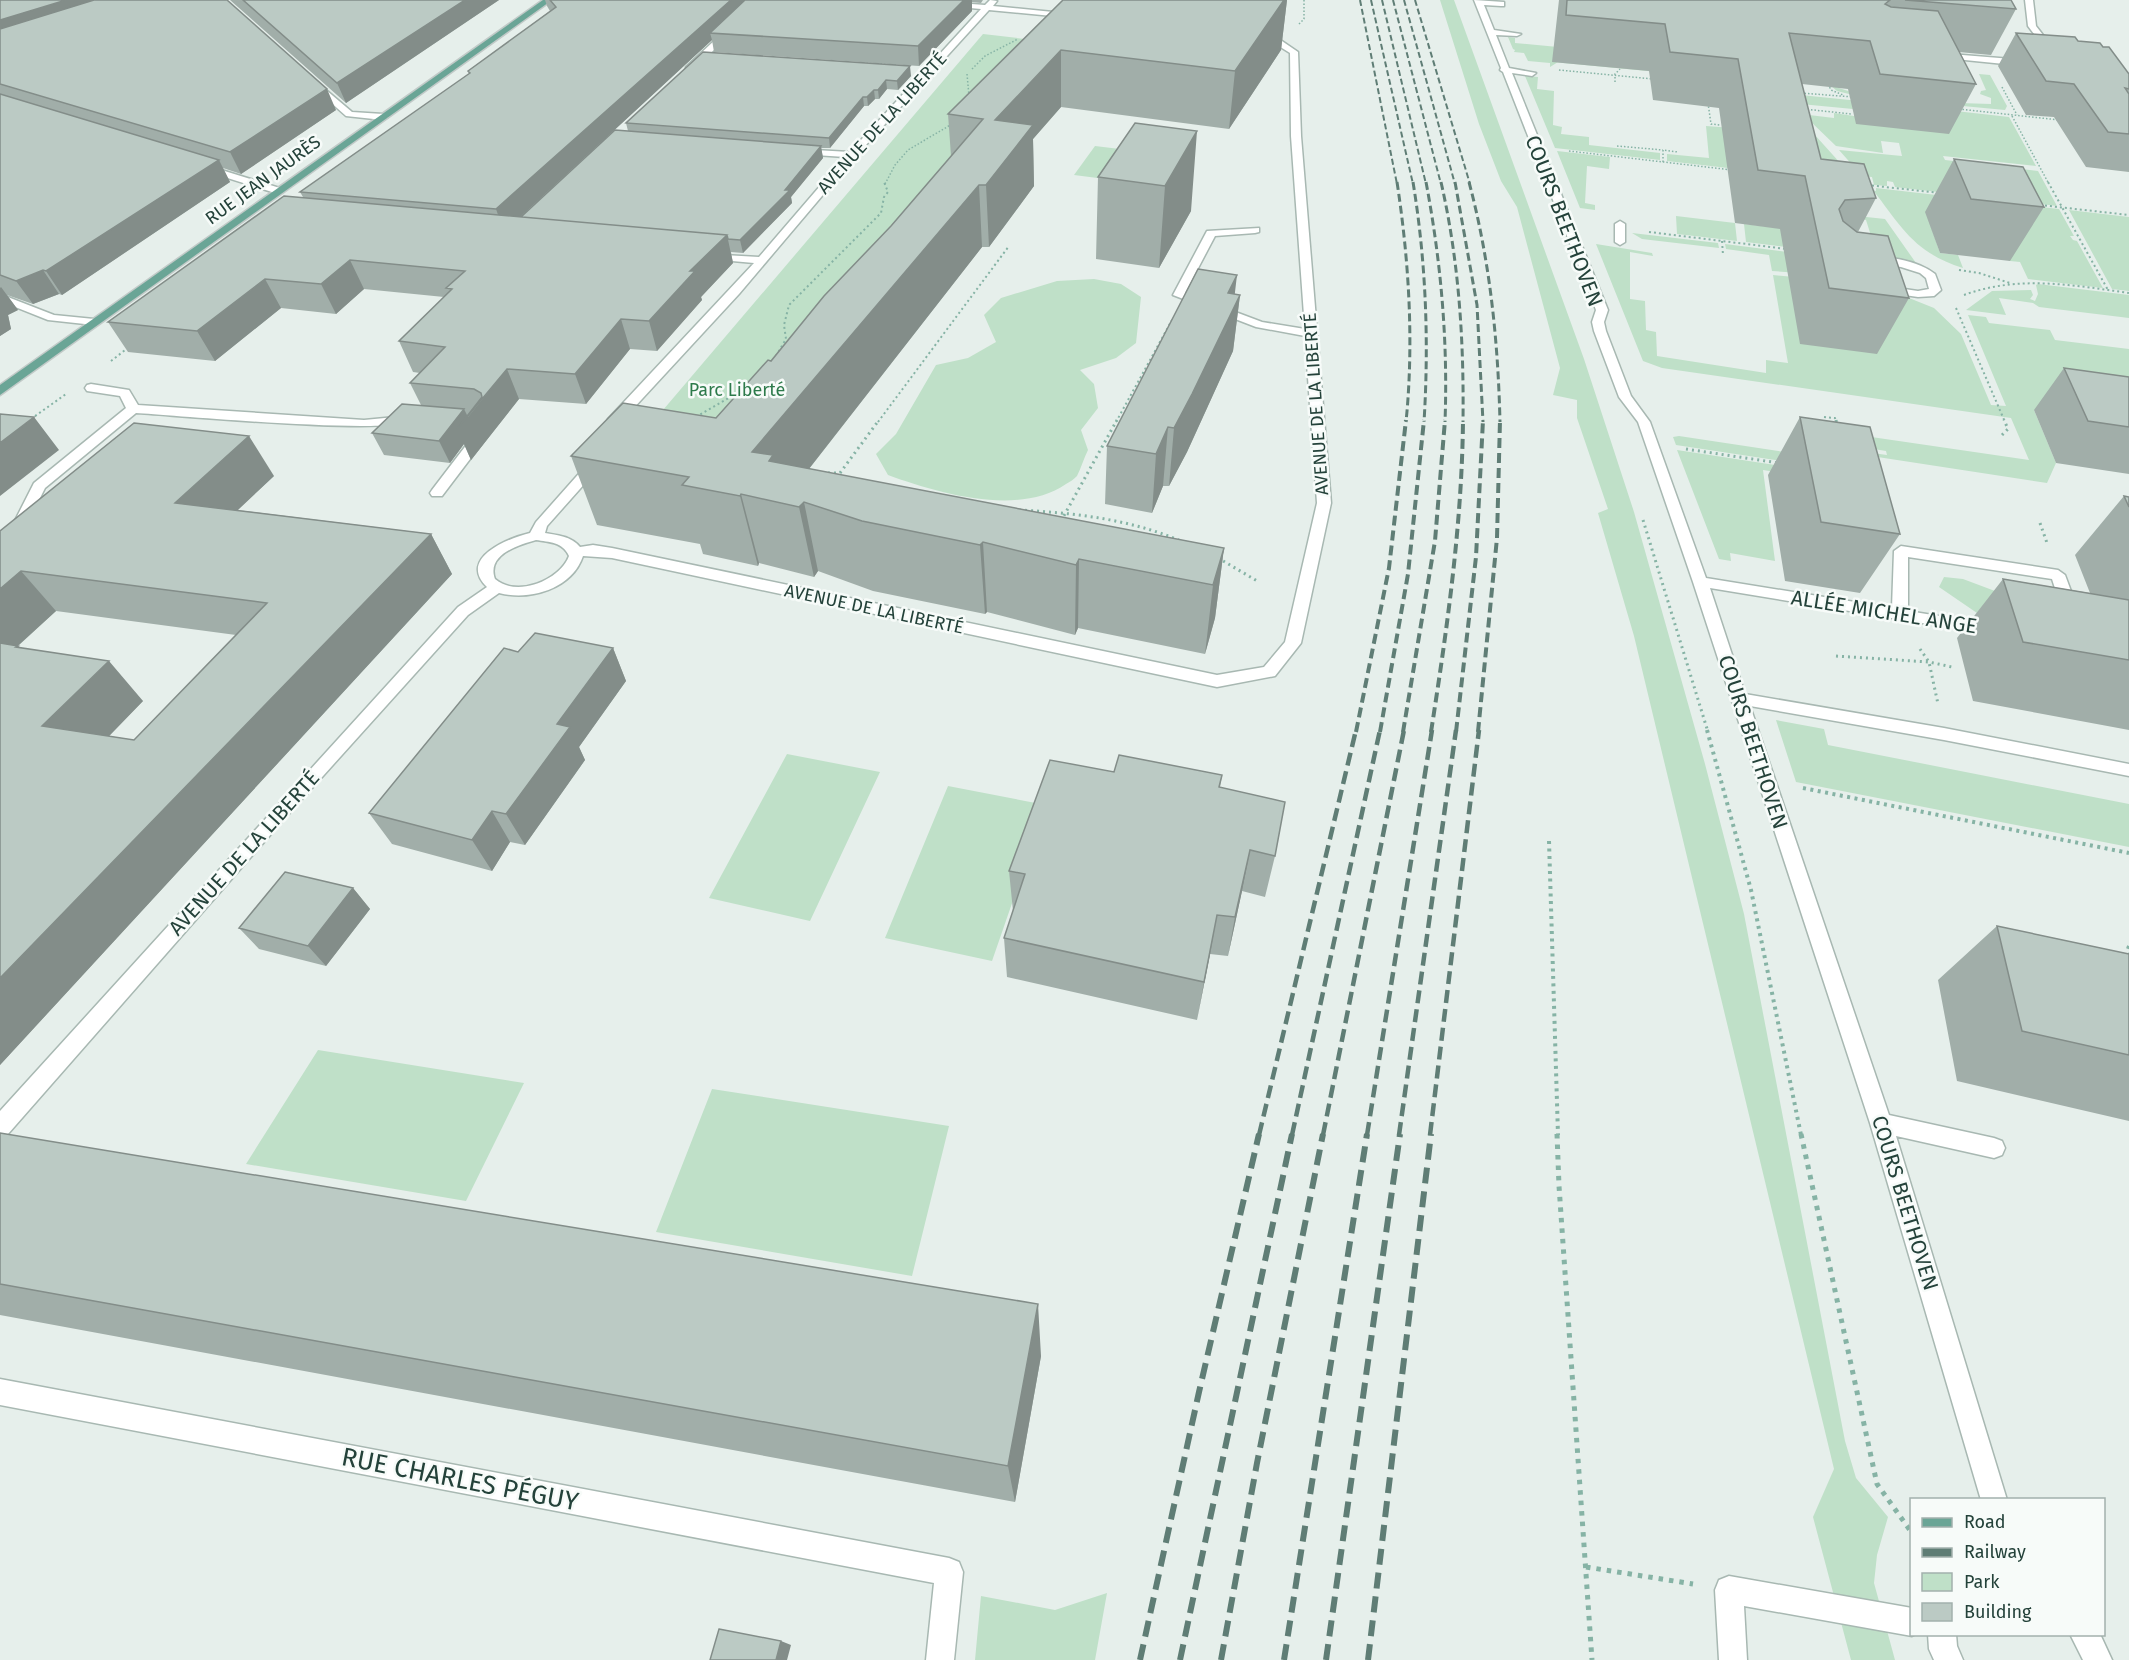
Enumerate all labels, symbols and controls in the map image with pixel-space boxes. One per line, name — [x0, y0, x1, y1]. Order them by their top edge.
street label: AVENUE DE LA LIBERTÉ — [812, 47, 951, 198]
street label: RUE JEAN JAURÈS — [200, 130, 325, 229]
street label: COURS BEETHOVEN — [1519, 132, 1609, 310]
street label: AVENUE DE LA LIBERTÉ — [1298, 312, 1333, 496]
park label: Parc Liberté — [689, 379, 785, 401]
street label: AVENUE DE LA LIBERTÉ — [782, 578, 966, 639]
street label: ALLÉE MICHEL ANGE — [1789, 584, 1979, 640]
street label: COURS BEETHOVEN — [1713, 652, 1793, 832]
street label: AVENUE DE LA LIBERTÉ — [163, 765, 325, 941]
street label: COURS BEETHOVEN — [1866, 1112, 1944, 1294]
street label: RUE CHARLES PÉGUY — [339, 1441, 582, 1518]
legend — [1910, 1498, 2105, 1636]
text: Road — [1964, 1511, 2006, 1533]
text: Railway — [1964, 1541, 2026, 1563]
text: Park — [1964, 1571, 2000, 1593]
text: Building — [1964, 1601, 2032, 1623]

